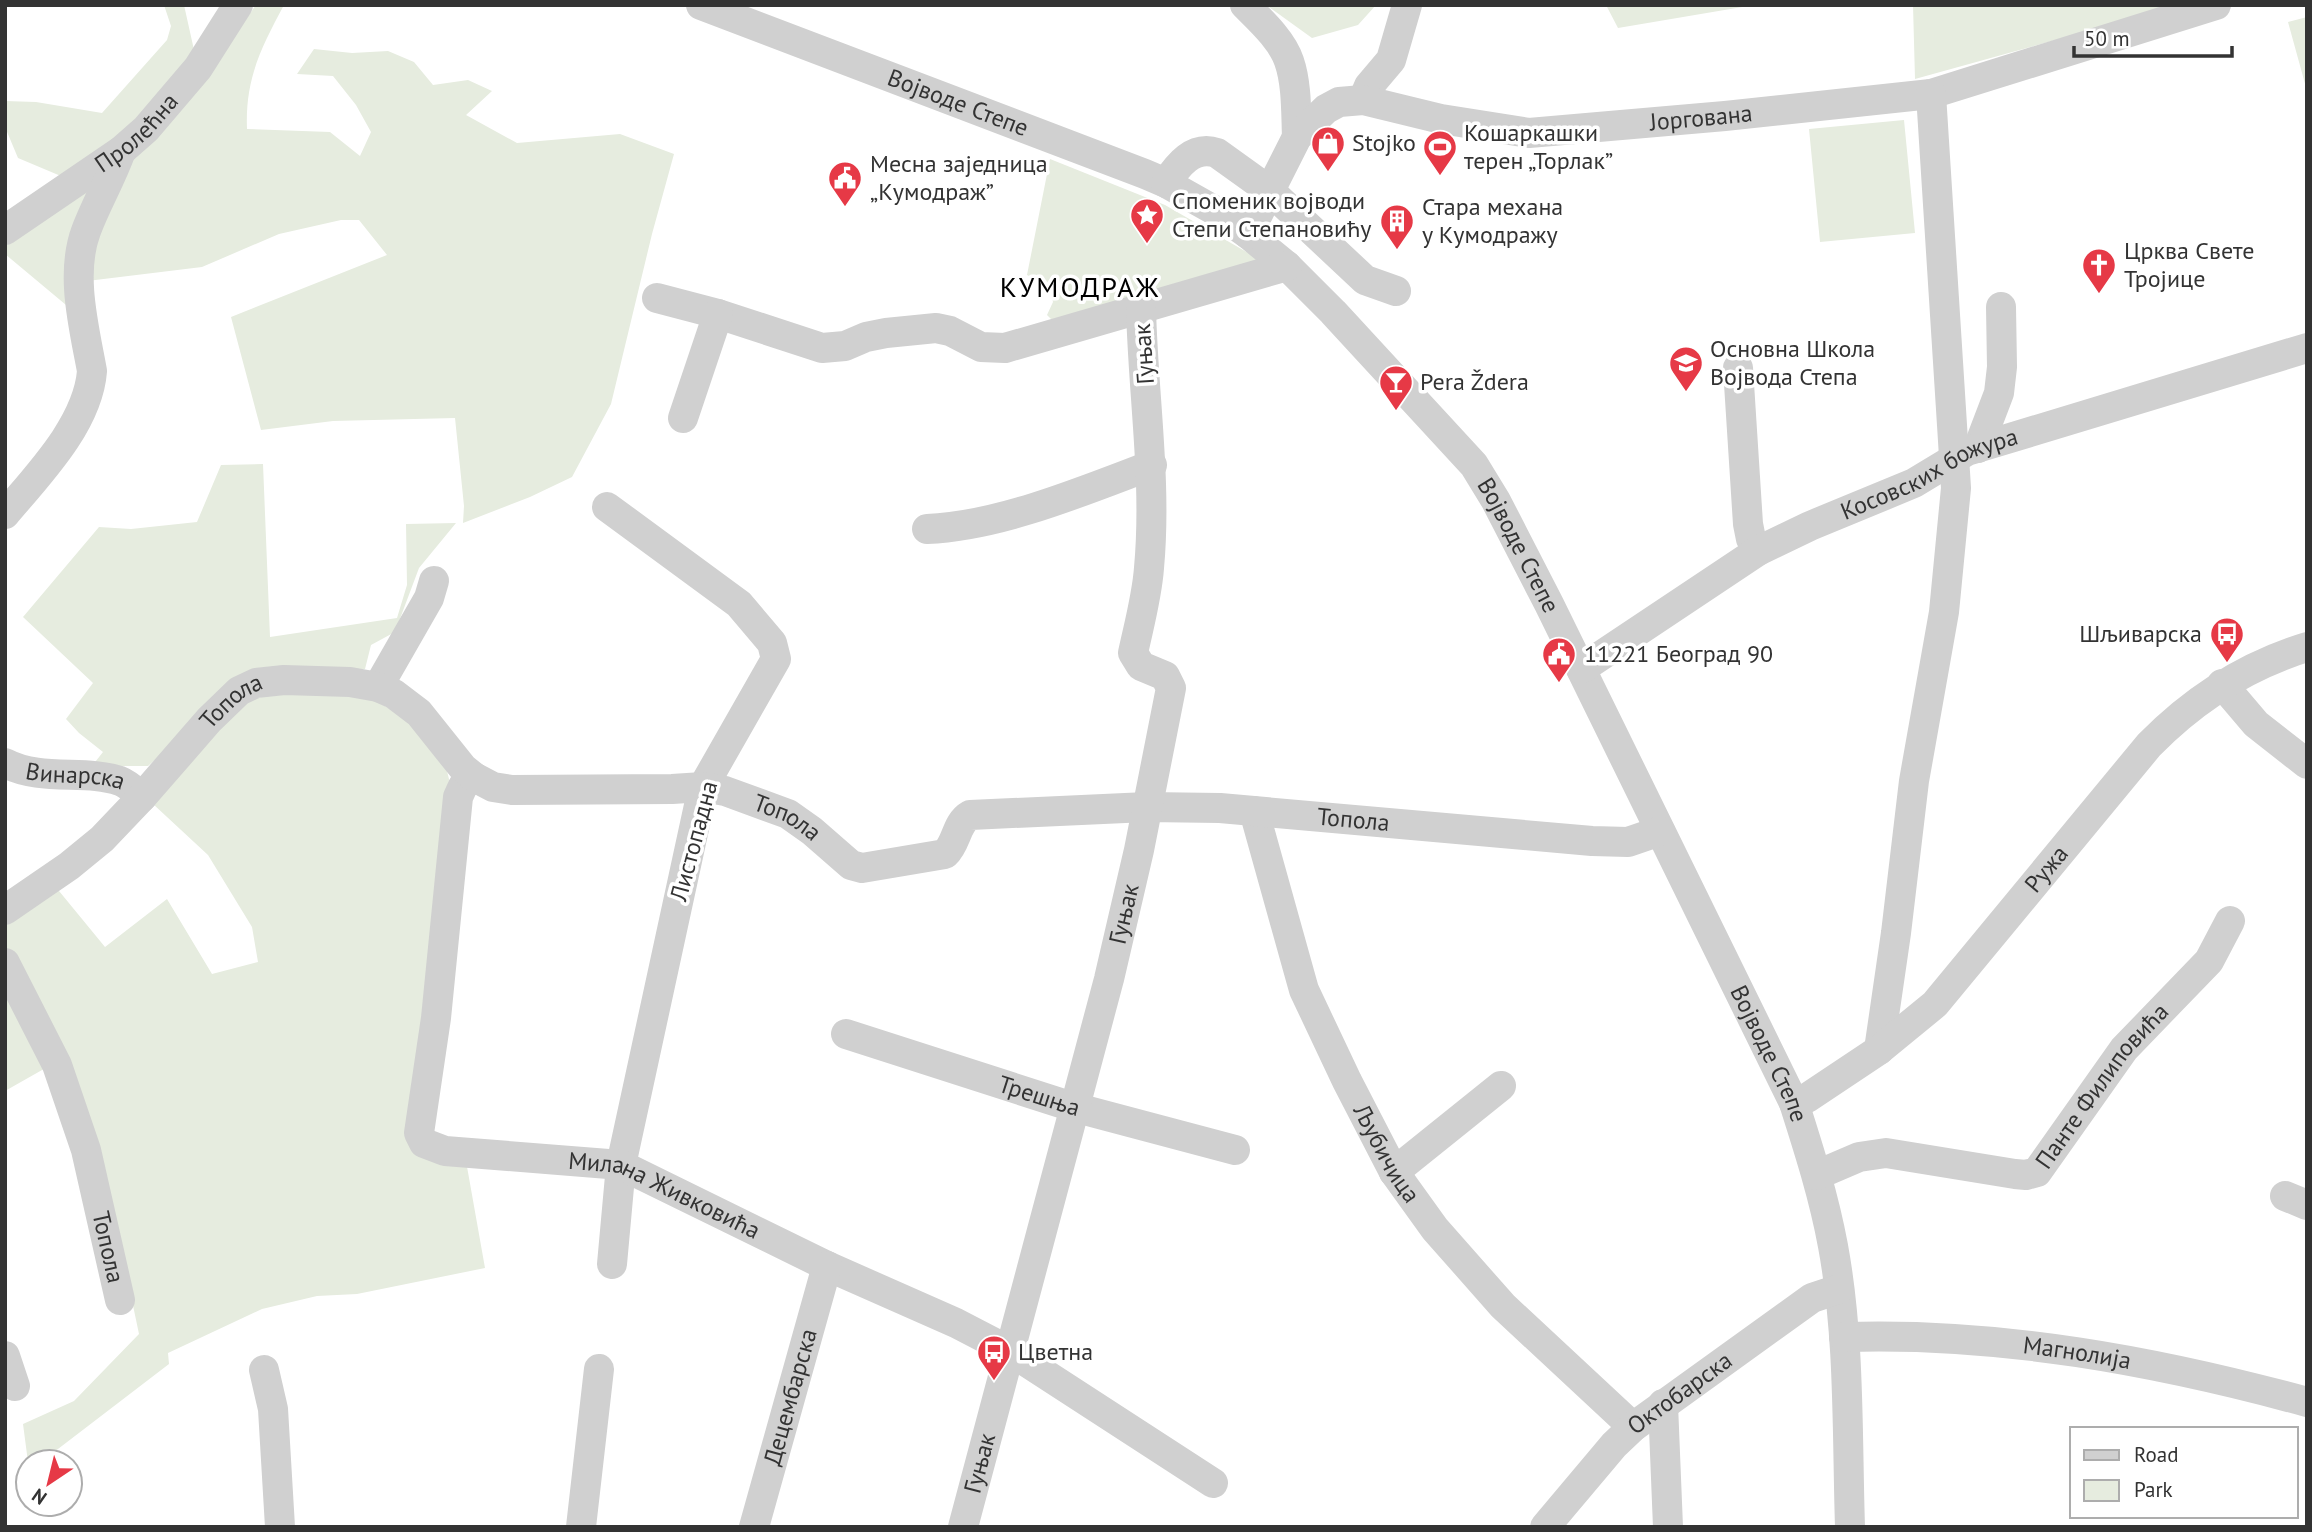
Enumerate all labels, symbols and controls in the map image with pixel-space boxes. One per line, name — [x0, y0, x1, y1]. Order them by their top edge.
scale bar — [2074, 14, 2232, 58]
text: 50 m — [2084, 25, 2130, 52]
street label: Војводе Степе — [883, 61, 1033, 143]
street label: Пролећна — [89, 86, 185, 179]
street label: Јоргована — [1647, 97, 1754, 138]
place label: Кошаркашки терен „Торлак” — [1464, 117, 1613, 176]
shop icon: Stojko — [1309, 124, 1347, 173]
place label: Stojko — [1352, 127, 1416, 158]
sports icon: Кошаркашки терен „Торлак” — [1421, 128, 1459, 177]
place label: Месна заједница „Кумодраж” — [870, 148, 1048, 207]
public building icon: Месна заједница „Кумодраж” — [826, 159, 864, 208]
place label: Споменик војводи Степи Степановићу — [1172, 185, 1372, 244]
place label: Стара механа у Кумодражу — [1422, 191, 1563, 250]
place icon: Споменик војводи Степи Степановићу — [1128, 196, 1166, 245]
building icon: Стара механа у Кумодражу — [1378, 202, 1416, 251]
place label: Црква Свете Тројице — [2124, 235, 2254, 294]
church icon: Црква Свете Тројице — [2080, 246, 2118, 295]
district label: КУМОДРАЖ — [1000, 268, 1160, 305]
street label: Гуњак — [1126, 322, 1161, 386]
place label: Основна Школа Војвода Степа — [1710, 333, 1875, 392]
school or university icon: Основна Школа Војвода Степа — [1667, 344, 1705, 393]
bar icon: Pera Ždera — [1377, 363, 1415, 412]
place label: Pera Ždera — [1420, 366, 1529, 397]
street label: Косовских божура — [1836, 421, 2021, 527]
street label: Војводе Степе — [1470, 472, 1567, 618]
bus stop icon: Шљиварска — [2208, 615, 2246, 664]
place label: Шљиварска — [2079, 618, 2202, 649]
public building icon: 11221 Београд 90 — [1540, 635, 1578, 684]
place label: 11221 Београд 90 — [1584, 638, 1773, 669]
street label: Топола — [193, 666, 267, 735]
street label: Винарска — [23, 755, 129, 797]
street label: Листопадна — [662, 777, 724, 905]
street label: Топола — [749, 787, 828, 847]
street label: Топола — [1316, 801, 1391, 838]
street label: Ружа — [2018, 839, 2075, 899]
street label: Гуњак — [1102, 880, 1146, 947]
street label: Војводе Степе — [1724, 980, 1815, 1126]
street label: Панте Филиповића — [2028, 996, 2175, 1175]
street label: Трешња — [995, 1068, 1083, 1123]
street label: Љубичица — [1346, 1098, 1427, 1209]
street label: Милана Живковића — [567, 1145, 766, 1246]
street label: Топола — [85, 1208, 132, 1286]
street label: Децембарска — [756, 1325, 824, 1469]
street label: Магнолија — [2021, 1329, 2134, 1376]
bus stop icon: Цветна — [975, 1333, 1013, 1382]
place label: Цветна — [1018, 1336, 1093, 1367]
street label: Октобарска — [1621, 1345, 1738, 1441]
legend — [2070, 1427, 2298, 1518]
street label: Гуњак — [957, 1429, 1002, 1497]
text: Road — [2134, 1441, 2178, 1468]
north arrow — [14, 1448, 84, 1518]
text: Park — [2134, 1476, 2173, 1503]
text: N — [27, 1484, 51, 1510]

